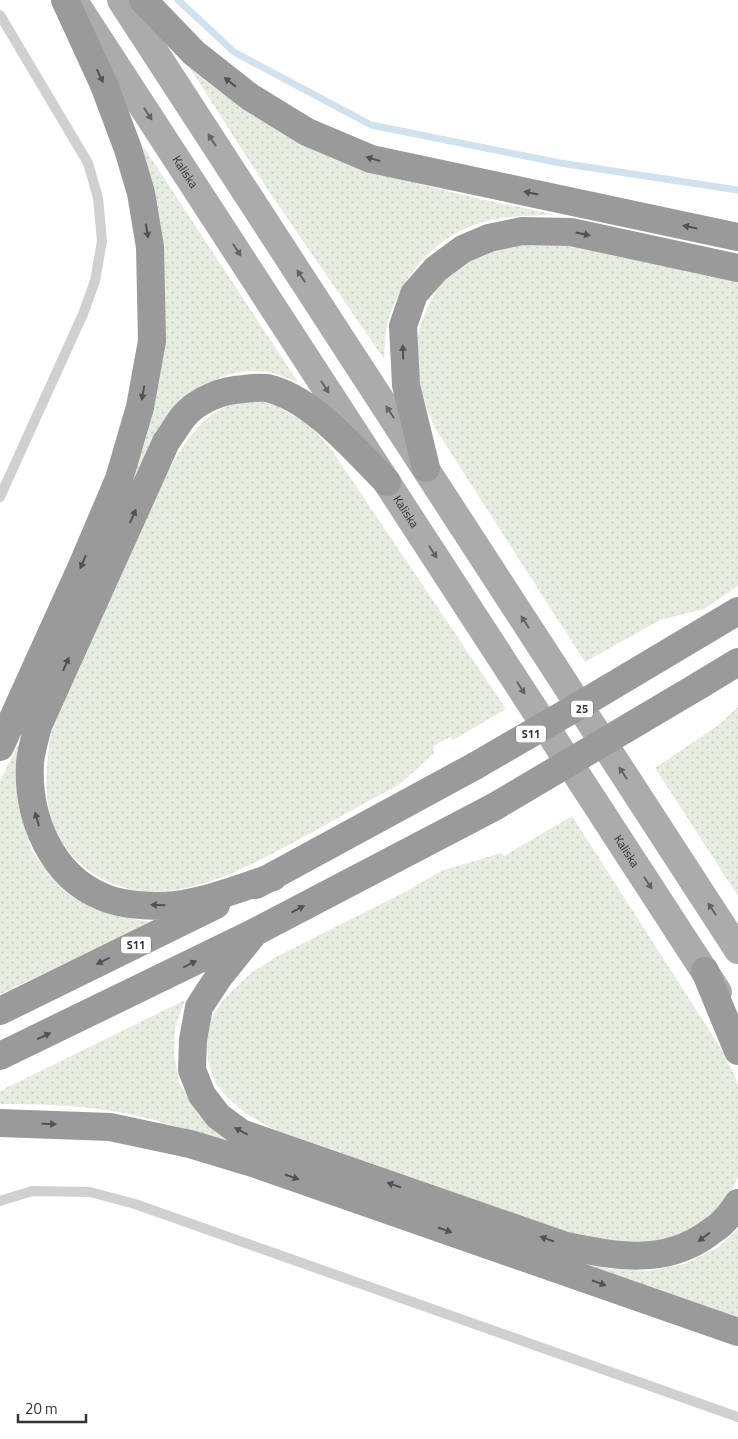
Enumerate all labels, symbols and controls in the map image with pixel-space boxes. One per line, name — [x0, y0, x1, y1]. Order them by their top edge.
one-way arrow — [96, 69, 104, 83]
one-way arrow — [223, 77, 237, 87]
one-way arrow — [143, 108, 153, 121]
one-way arrow — [207, 133, 217, 147]
street label: Kaliska — [168, 152, 203, 192]
one-way arrow — [365, 154, 380, 162]
one-way arrow — [524, 189, 539, 197]
one-way arrow — [682, 222, 698, 230]
one-way arrow — [143, 223, 151, 239]
one-way arrow — [576, 230, 591, 238]
one-way arrow — [232, 244, 242, 257]
one-way arrow — [296, 270, 306, 283]
one-way arrow — [399, 343, 407, 359]
one-way arrow — [321, 380, 330, 393]
one-way arrow — [138, 385, 146, 401]
one-way arrow — [385, 406, 395, 419]
street label: Kaliska — [389, 491, 424, 531]
one-way arrow — [129, 509, 137, 523]
one-way arrow — [428, 545, 438, 559]
one-way arrow — [79, 555, 87, 569]
one-way arrow — [521, 615, 530, 628]
one-way arrow — [62, 657, 70, 671]
one-way arrow — [516, 682, 526, 695]
road number: 25 — [571, 701, 593, 718]
road number: S11 — [516, 726, 546, 742]
one-way arrow — [618, 766, 628, 779]
one-way arrow — [32, 811, 40, 826]
street label: Kaliska — [609, 831, 645, 871]
one-way arrow — [643, 877, 653, 890]
one-way arrow — [150, 901, 166, 909]
one-way arrow — [707, 902, 716, 916]
one-way arrow — [291, 905, 305, 913]
road number: S11 — [121, 936, 151, 954]
one-way arrow — [96, 957, 111, 965]
one-way arrow — [183, 960, 197, 968]
one-way arrow — [37, 1032, 51, 1040]
one-way arrow — [41, 1121, 57, 1129]
one-way arrow — [234, 1127, 248, 1135]
one-way arrow — [284, 1173, 299, 1181]
one-way arrow — [386, 1181, 401, 1189]
one-way arrow — [438, 1226, 453, 1234]
one-way arrow — [697, 1232, 711, 1242]
one-way arrow — [539, 1235, 554, 1243]
one-way arrow — [591, 1280, 606, 1287]
scale bar — [18, 1392, 85, 1424]
text: 20 m — [25, 1397, 58, 1420]

